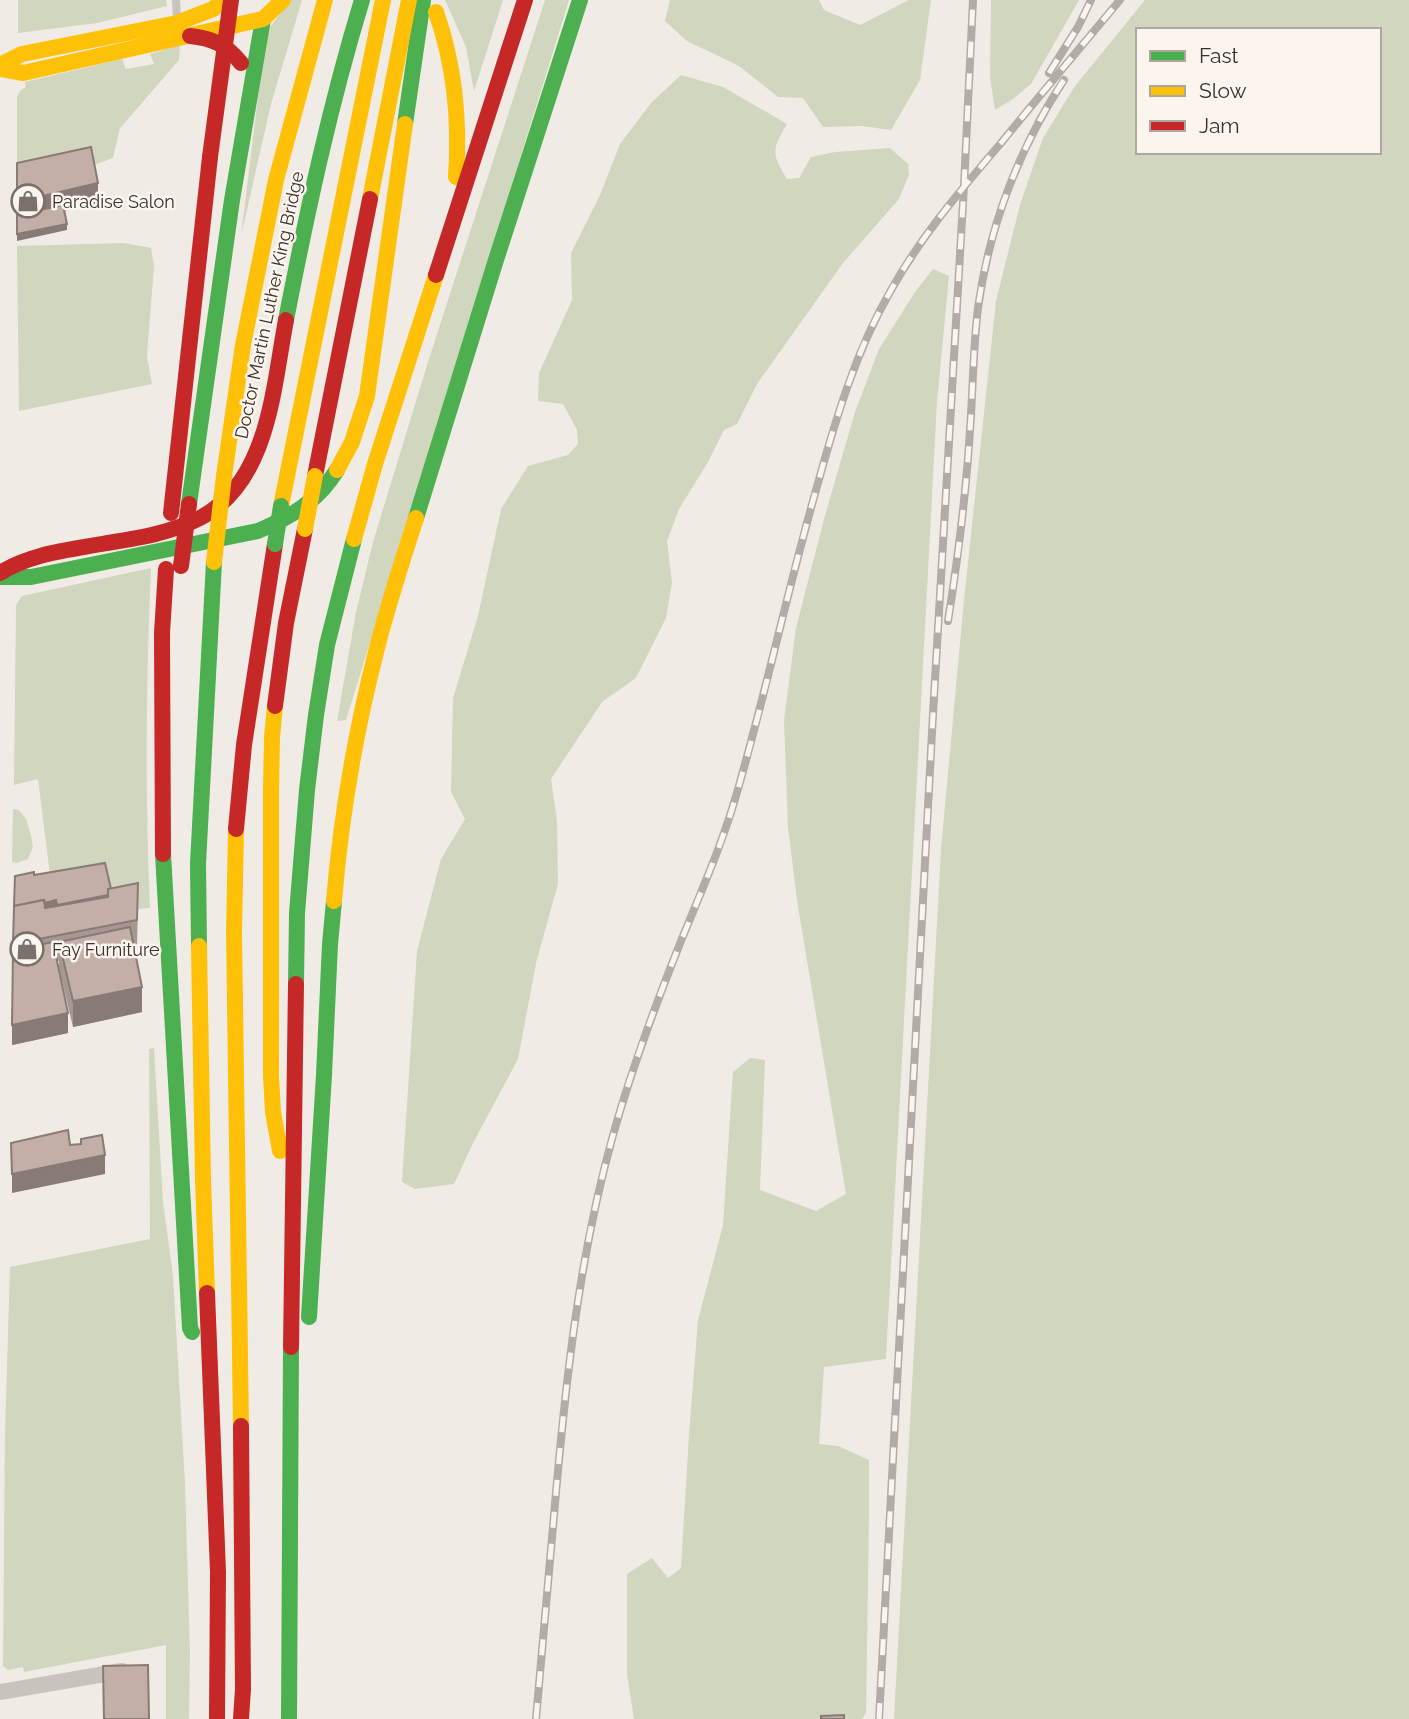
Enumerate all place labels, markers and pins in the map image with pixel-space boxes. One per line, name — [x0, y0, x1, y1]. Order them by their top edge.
shop icon: Paradise Salon — [9, 182, 47, 220]
place label: Paradise Salon — [52, 191, 175, 212]
shop icon: Fay Furniture — [8, 930, 46, 968]
place label: Fay Furniture — [52, 939, 160, 960]

